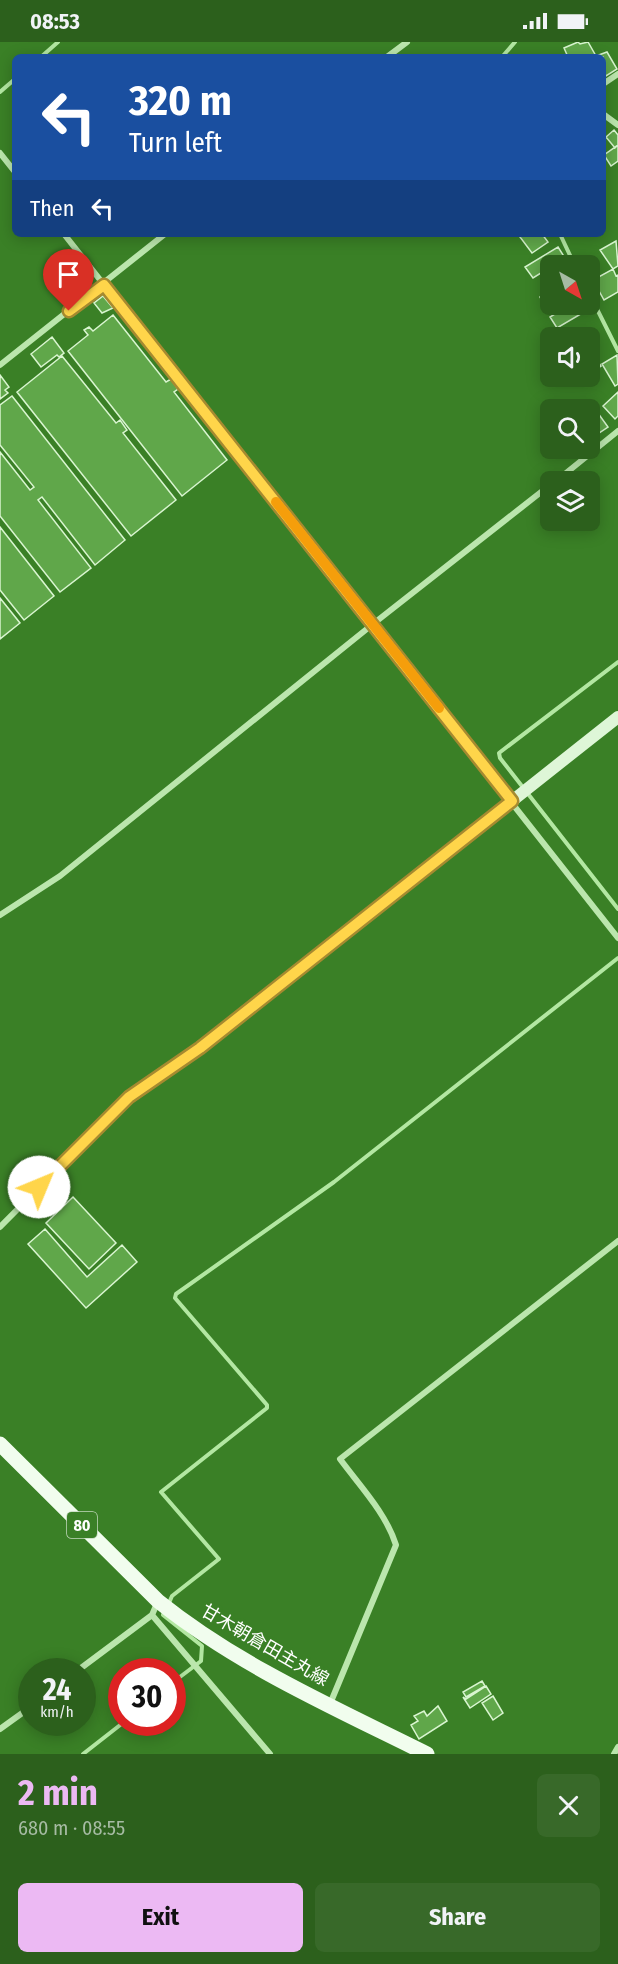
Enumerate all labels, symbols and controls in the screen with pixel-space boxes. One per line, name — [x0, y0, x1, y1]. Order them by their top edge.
text: 08:53 — [30, 8, 80, 35]
text: 320 m — [129, 76, 232, 126]
icon: left — [30, 78, 108, 156]
text: Turn left — [129, 127, 222, 159]
icon: left — [86, 192, 119, 225]
text: Then — [30, 195, 74, 222]
pin — [43, 249, 94, 311]
north arrow — [540, 255, 600, 315]
map controls — [540, 255, 600, 531]
icon: arrive — [52, 258, 85, 291]
button: sound — [540, 327, 600, 387]
button: search — [540, 399, 600, 459]
button: layers — [540, 471, 600, 531]
position arrow — [7, 1155, 71, 1219]
road number: 80 — [67, 1512, 97, 1538]
street label: 甘木朝倉田主丸線 — [197, 1599, 333, 1691]
speed limit sign: 30 — [108, 1658, 186, 1736]
text: 24 — [43, 1672, 71, 1708]
text: km/h — [40, 1703, 74, 1721]
text: 2 min — [18, 1771, 98, 1815]
button: close — [537, 1774, 600, 1837]
text: 680 m · 08:55 — [18, 1816, 125, 1840]
button: Exit — [18, 1883, 303, 1952]
button: Share — [315, 1883, 600, 1952]

